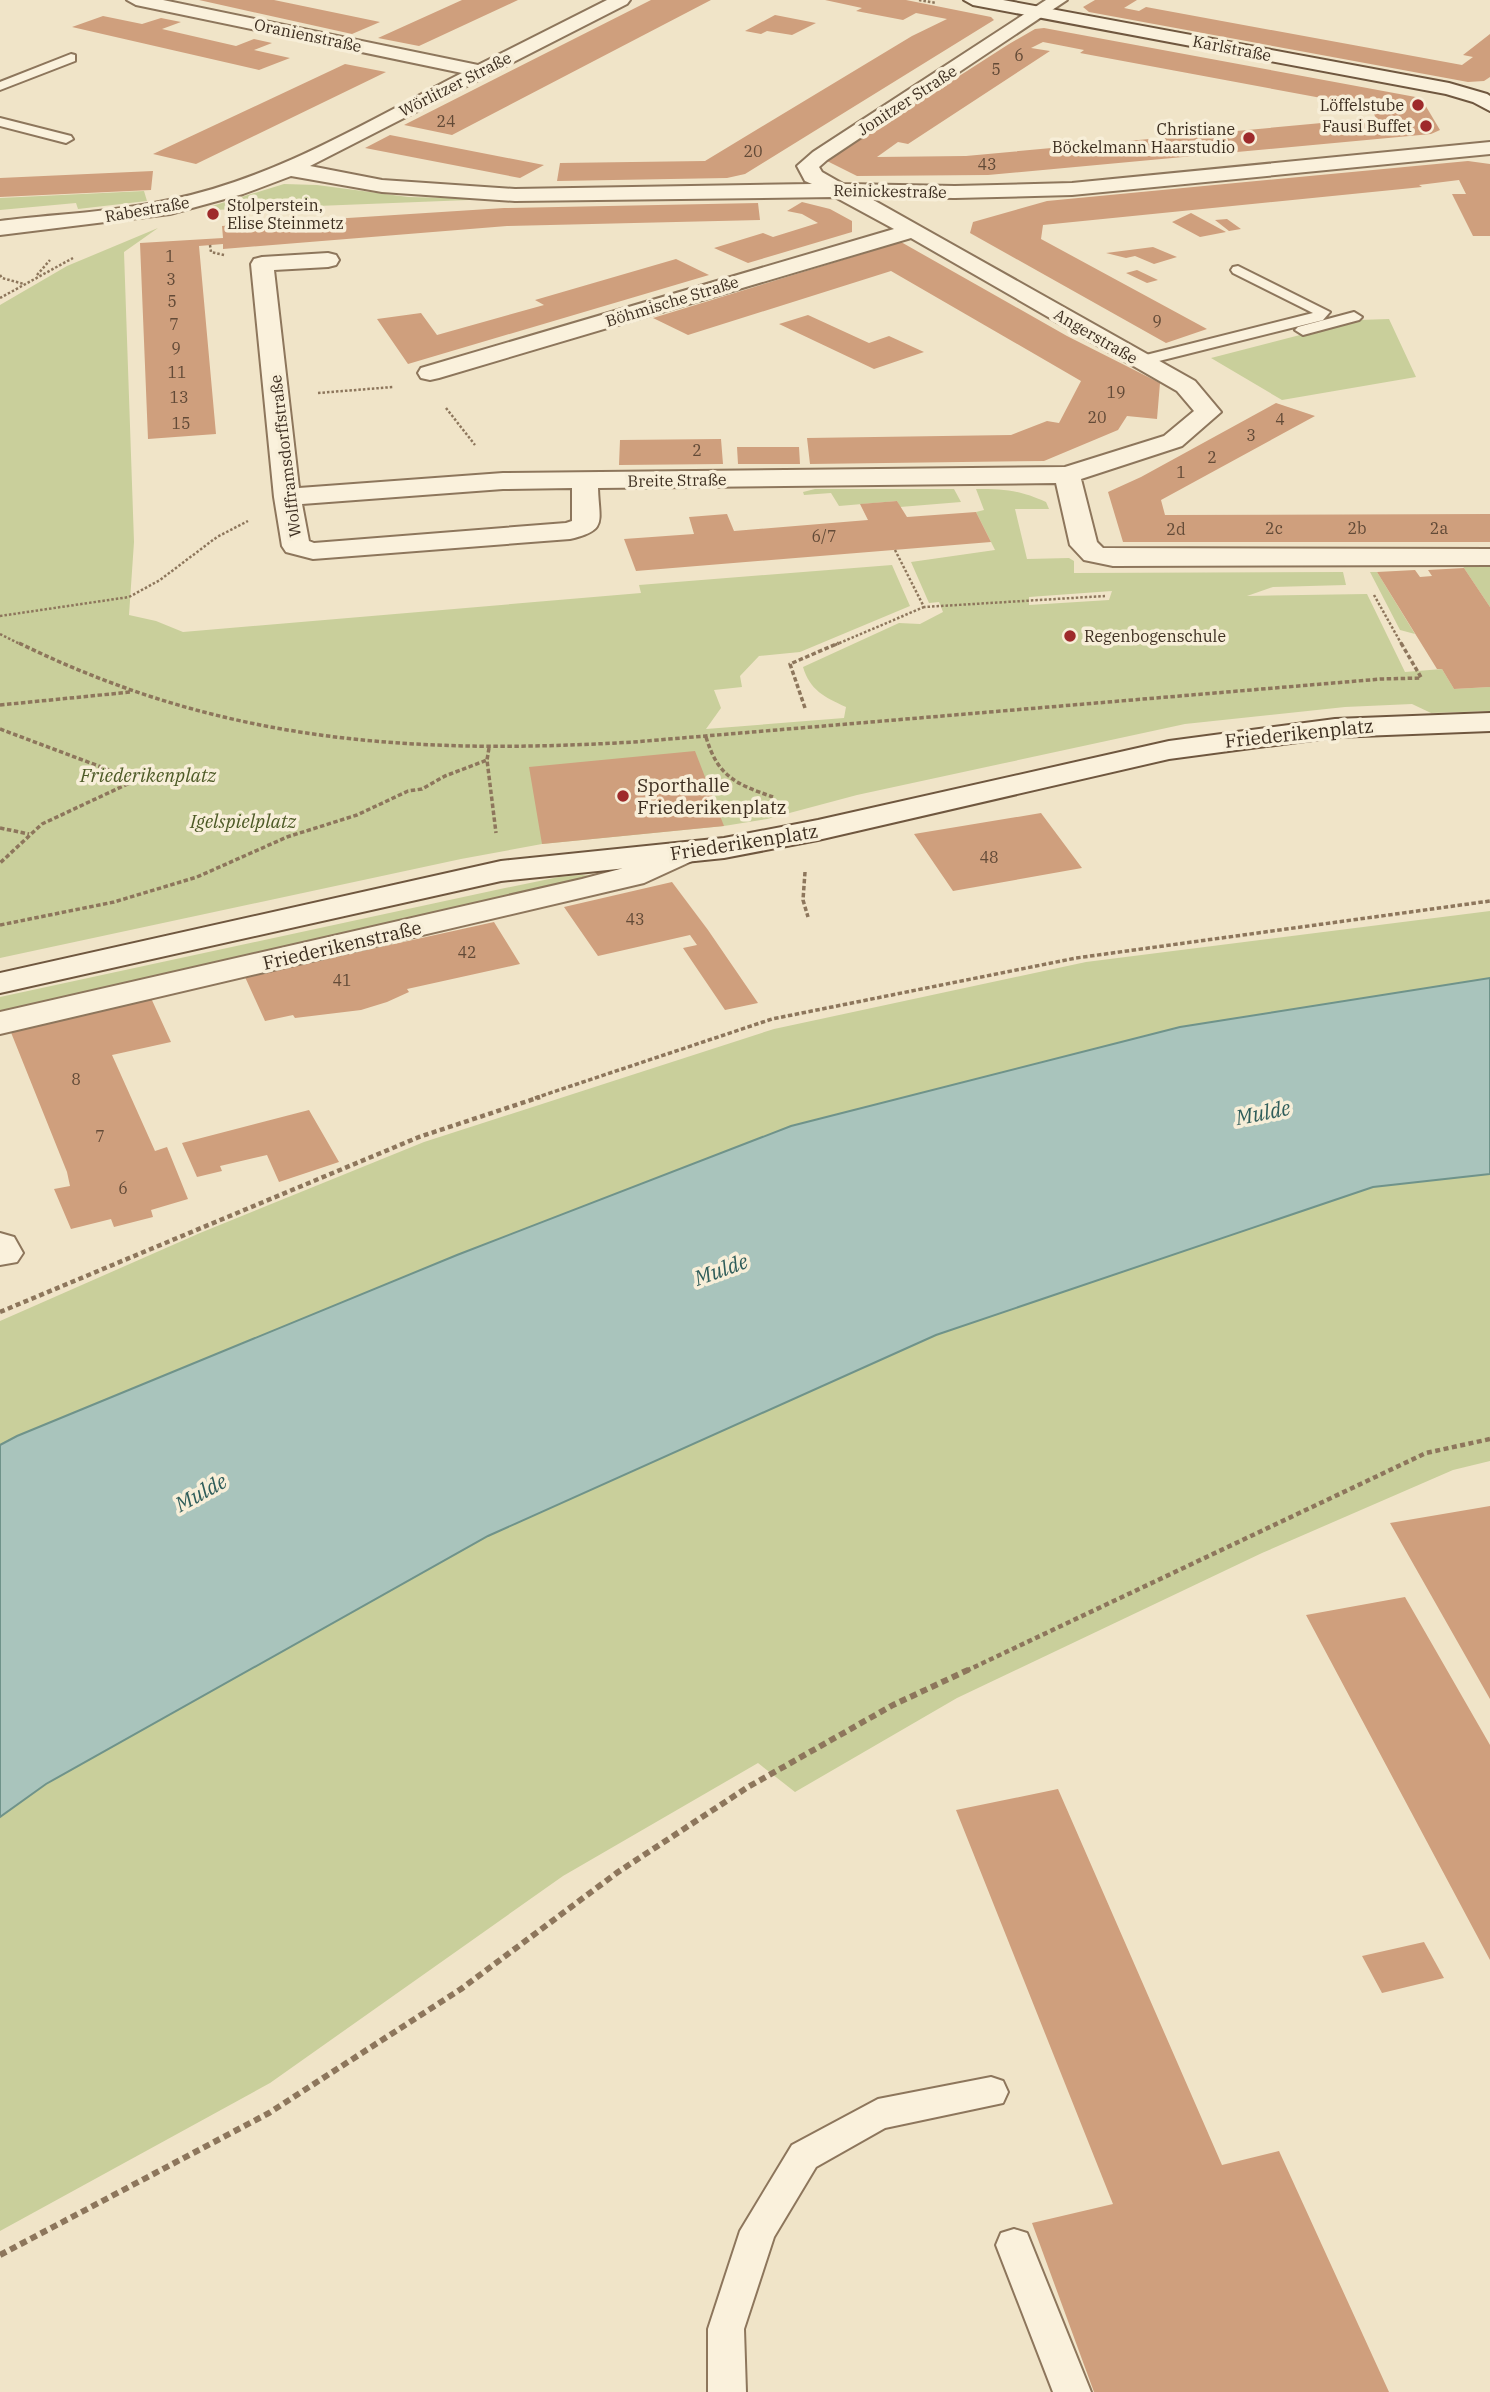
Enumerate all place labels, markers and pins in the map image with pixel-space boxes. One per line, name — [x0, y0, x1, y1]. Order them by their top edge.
place label: Löffelstube — [1320, 95, 1404, 115]
marker: Löffelstube — [1410, 97, 1426, 113]
place label: Fausi Buffet — [1322, 116, 1412, 136]
marker: Fausi Buffet — [1418, 118, 1434, 134]
place label: Christiane Böckelmann Haarstudio — [1052, 119, 1235, 157]
marker: Christiane Böckelmann Haarstudio — [1241, 130, 1257, 146]
place label: Stolperstein, Elise Steinmetz — [227, 195, 344, 233]
marker: Stolperstein, Elise Steinmetz — [205, 206, 221, 222]
place label: Regenbogenschule — [1084, 626, 1226, 646]
marker: Regenbogenschule — [1062, 628, 1078, 644]
place label: Sporthalle Friederikenplatz — [637, 773, 786, 819]
marker: Sporthalle Friederikenplatz — [615, 788, 631, 804]

